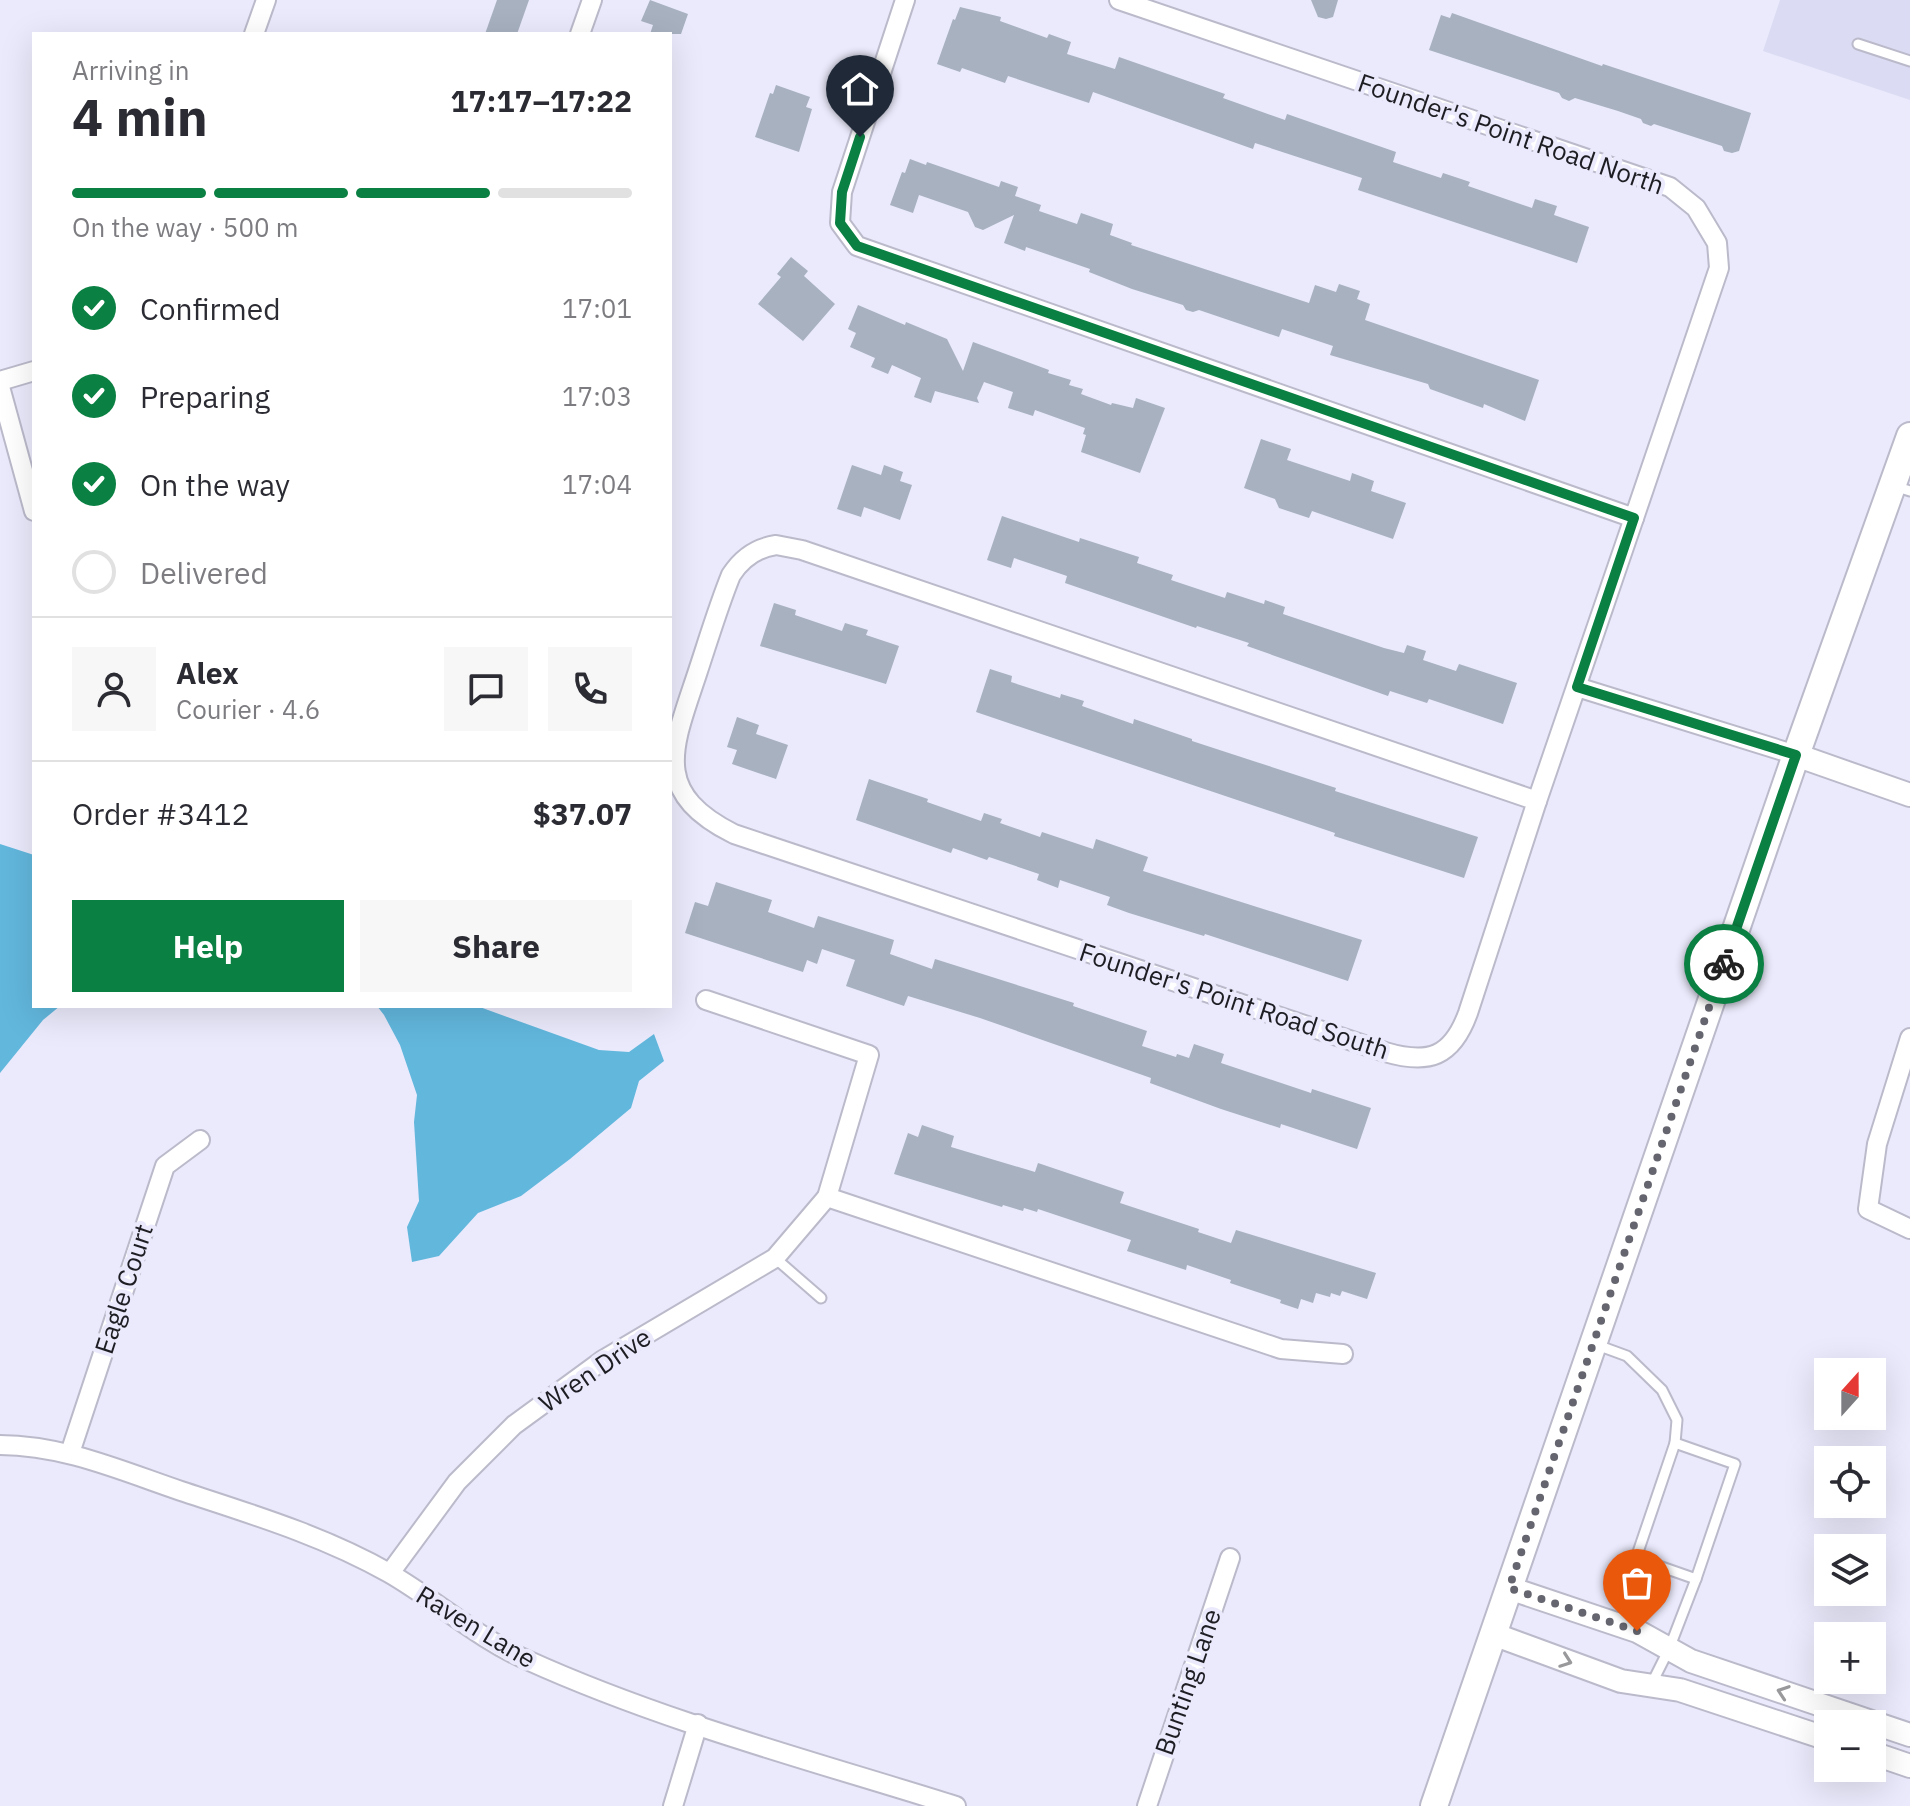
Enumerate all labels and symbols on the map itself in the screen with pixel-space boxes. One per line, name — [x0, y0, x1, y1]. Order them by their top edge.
pin — [826, 55, 894, 137]
street label: Founder's Point Road North — [1354, 65, 1669, 201]
courier — [1684, 924, 1764, 1004]
street label: Founder's Point Road South — [1075, 934, 1393, 1066]
street label: Eagle Court — [86, 1219, 160, 1358]
street label: Wren Drive — [532, 1319, 657, 1419]
north arrow — [1814, 1358, 1886, 1430]
pin — [1603, 1549, 1671, 1631]
street label: Raven Lane — [410, 1577, 543, 1675]
street label: Bunting Lane — [1146, 1604, 1228, 1759]
one-way arrow — [1559, 1651, 1573, 1668]
one-way arrow — [1777, 1685, 1791, 1701]

